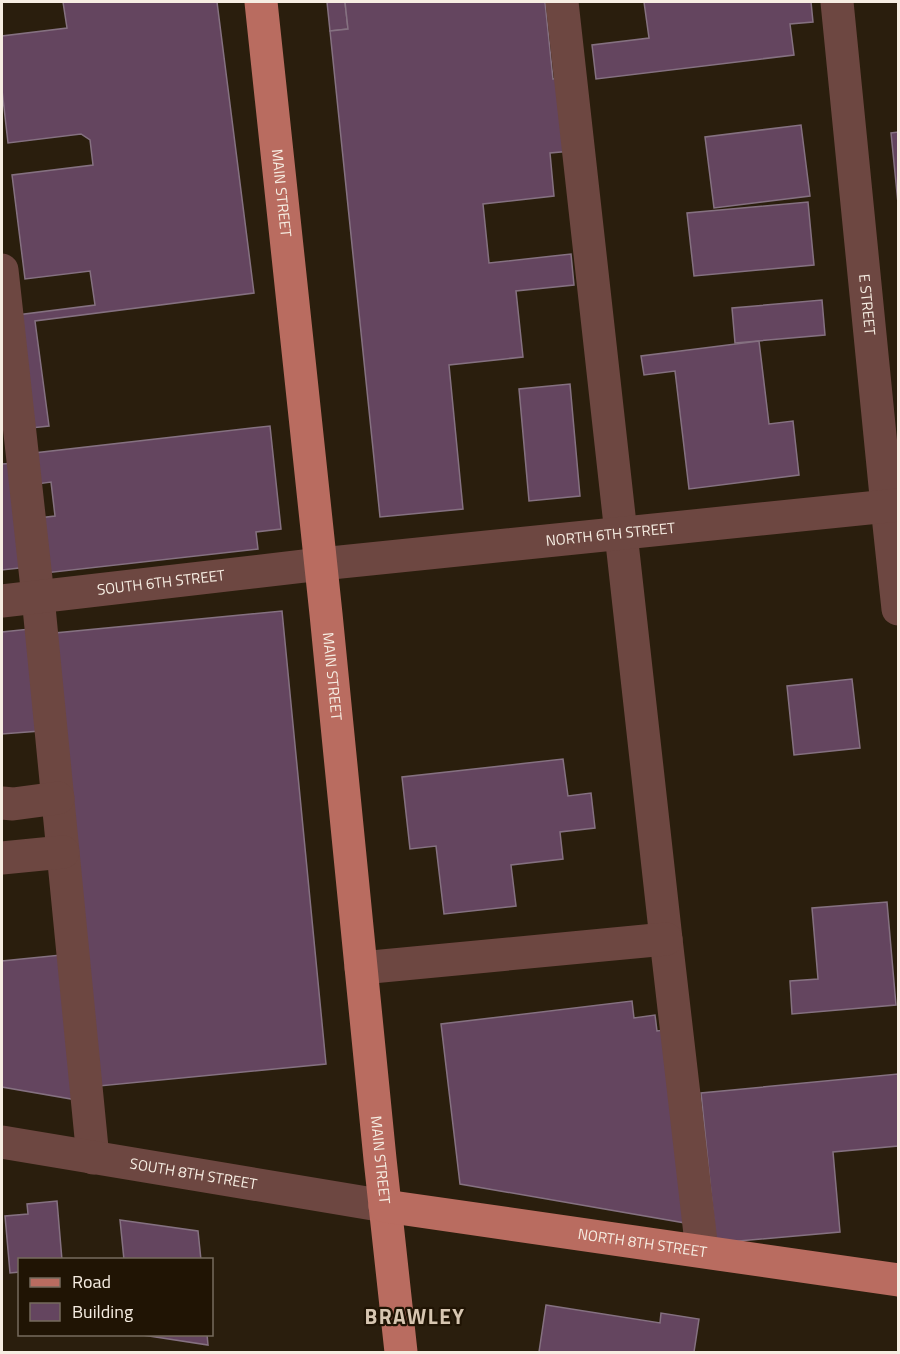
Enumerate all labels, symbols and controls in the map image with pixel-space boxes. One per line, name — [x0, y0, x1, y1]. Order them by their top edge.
street label: MAIN STREET — [266, 148, 298, 238]
street label: E STREET — [853, 273, 882, 336]
street label: NORTH 6TH STREET — [544, 516, 676, 552]
street label: SOUTH 6TH STREET — [96, 563, 226, 601]
street label: MAIN STREET — [317, 631, 348, 721]
street label: MAIN STREET — [365, 1115, 397, 1205]
street label: SOUTH 8TH STREET — [128, 1152, 259, 1195]
street label: NORTH 8TH STREET — [576, 1222, 708, 1263]
legend — [18, 1258, 213, 1336]
text: Road — [72, 1268, 111, 1295]
text: Building — [72, 1298, 133, 1325]
district label: BRAWLEY — [364, 1300, 466, 1332]

